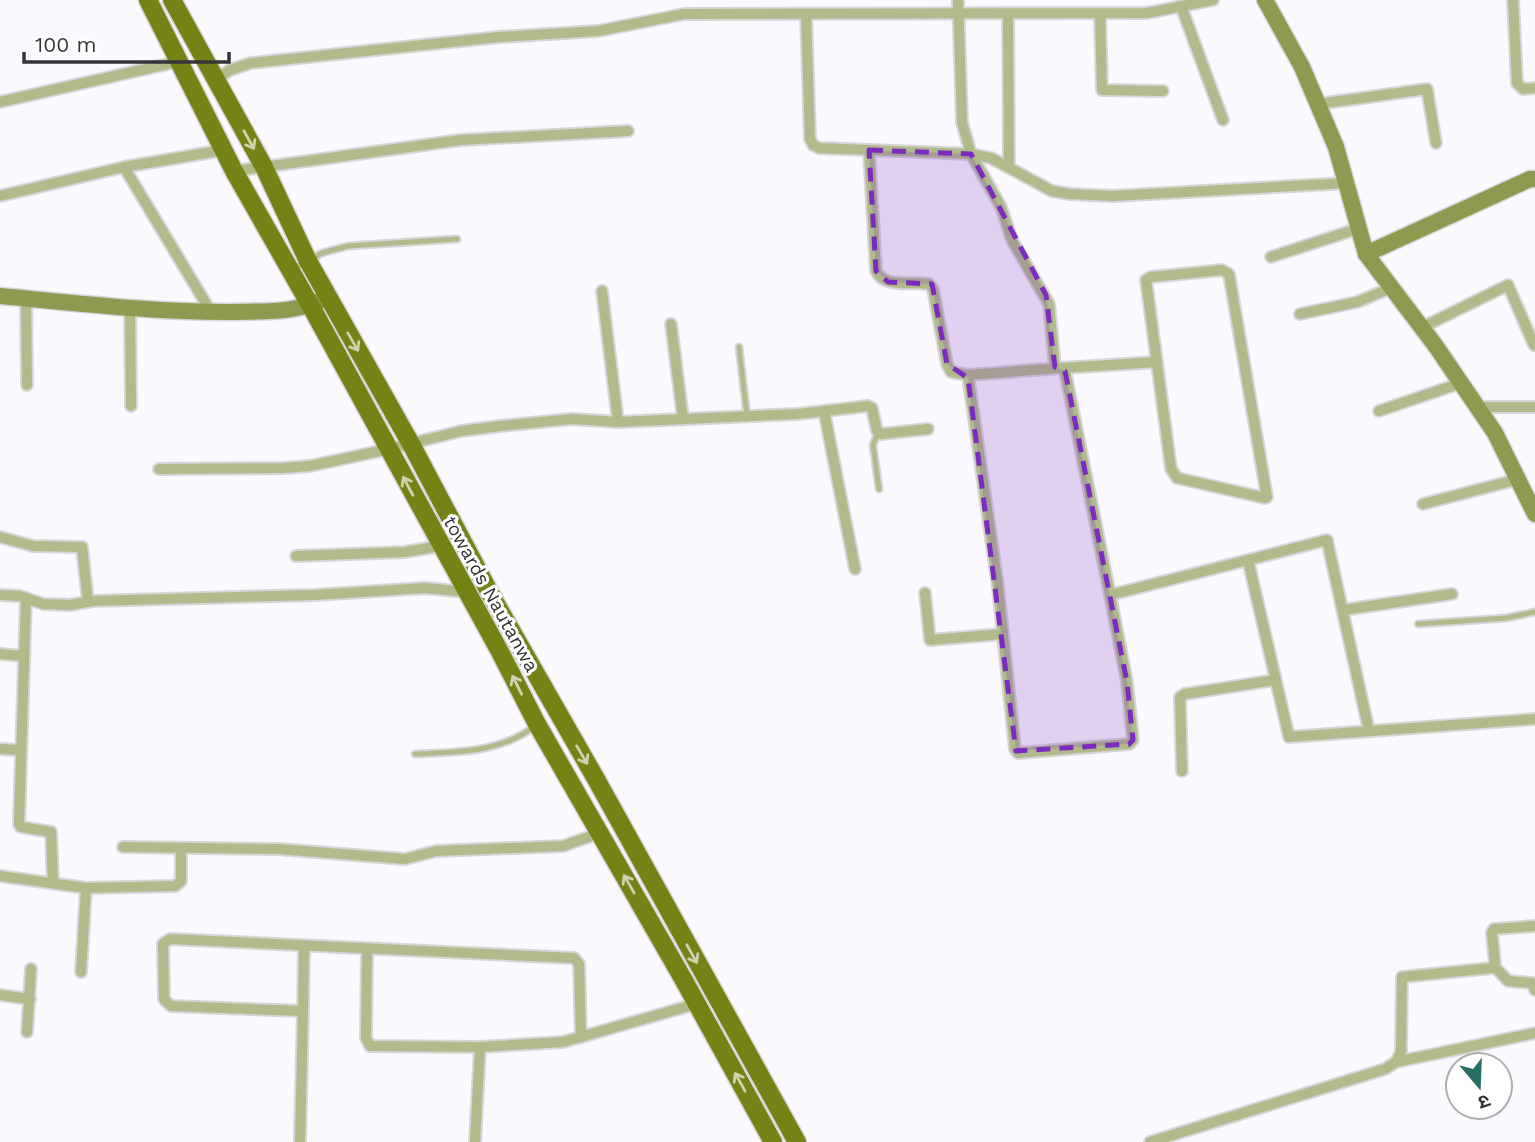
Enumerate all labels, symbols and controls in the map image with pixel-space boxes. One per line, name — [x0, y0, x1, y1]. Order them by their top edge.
scale bar — [24, 21, 229, 65]
text: 100 m — [35, 32, 97, 57]
one-way arrow — [243, 129, 256, 150]
one-way arrow — [346, 331, 360, 351]
one-way arrow — [401, 476, 415, 497]
street label: towards Nautanwa — [439, 512, 543, 676]
one-way arrow — [510, 675, 524, 696]
one-way arrow — [576, 744, 590, 764]
one-way arrow — [622, 874, 636, 894]
one-way arrow — [686, 943, 699, 964]
north arrow — [1444, 1051, 1514, 1121]
one-way arrow — [732, 1073, 746, 1093]
text: उ — [1475, 1089, 1493, 1115]

